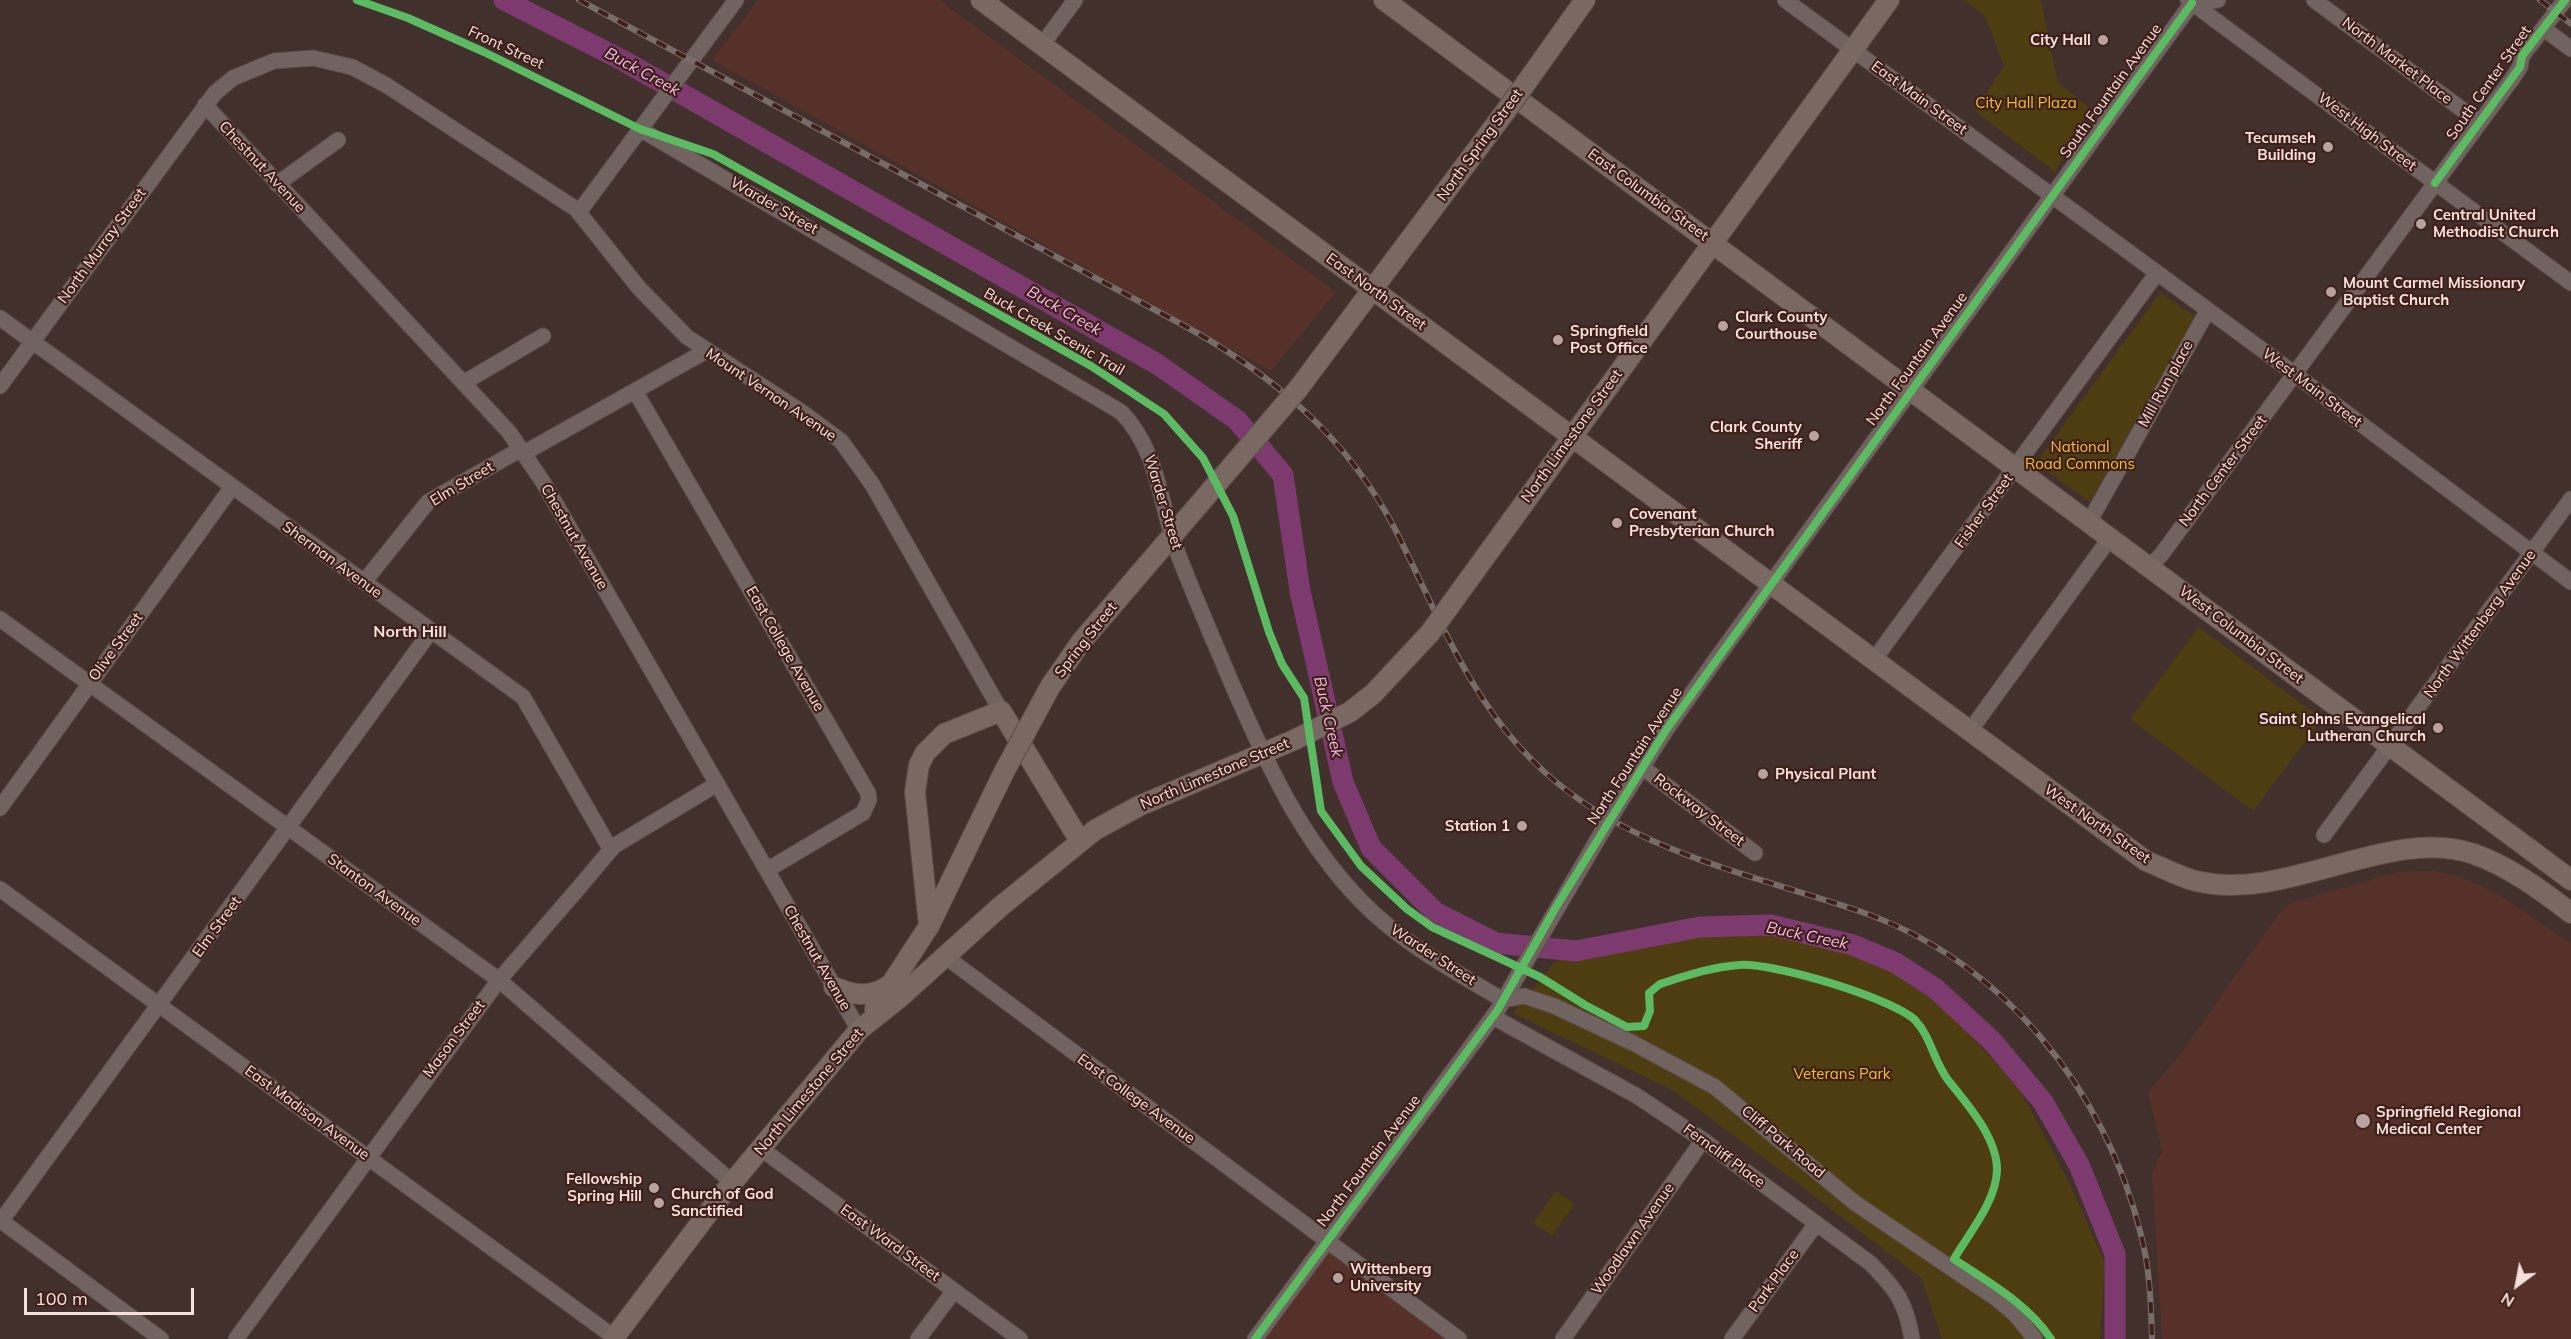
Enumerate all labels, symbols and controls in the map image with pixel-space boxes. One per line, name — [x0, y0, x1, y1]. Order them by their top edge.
street label: North Market Place — [2338, 14, 2456, 108]
street label: South Fountain Avenue — [2056, 20, 2166, 162]
street label: South Center Street — [2443, 22, 2535, 144]
street label: Front Street — [465, 23, 547, 73]
place label: City Hall — [2030, 31, 2091, 49]
marker: City Hall — [2096, 33, 2110, 47]
water label: Buck Creek — [601, 44, 683, 100]
street label: East Main Street — [1868, 57, 1970, 139]
street label: North Spring Street — [1433, 85, 1527, 205]
street label: West High Street — [2314, 89, 2420, 175]
park label: City Hall Plaza — [1975, 94, 2077, 112]
street label: Chestnut Avenue — [215, 117, 309, 217]
place label: Tecumseh Building — [2245, 129, 2316, 164]
marker: Tecumseh Building — [2321, 140, 2335, 154]
street label: East Columbia Street — [1584, 145, 1712, 245]
street label: Warder Street — [727, 174, 821, 238]
street label: North Murray Street — [54, 185, 150, 307]
place label: Central United Methodist Church — [2433, 206, 2559, 241]
marker: Central United Methodist Church — [2414, 217, 2428, 231]
street label: East North Street — [1322, 250, 1430, 334]
place label: Mount Carmel Missionary Baptist Church — [2343, 274, 2525, 309]
water label: Buck Creek — [1023, 282, 1105, 340]
street label: Buck Creek Scenic Trail — [980, 284, 1128, 380]
marker: Mount Carmel Missionary Baptist Church — [2324, 285, 2338, 299]
street label: North Fountain Avenue — [1863, 289, 1971, 429]
place label: Clark County Courthouse — [1735, 308, 1827, 343]
marker: Clark County Courthouse — [1716, 319, 1730, 333]
place label: Springfield Post Office — [1570, 322, 1648, 357]
marker: Springfield Post Office — [1551, 333, 1565, 347]
street label: Mill Run place — [2135, 338, 2197, 430]
street label: Mount Vernon Avenue — [702, 345, 840, 445]
street label: West Main Street — [2259, 345, 2365, 431]
street label: North Limestone Street — [1518, 366, 1626, 506]
street label: North Center Street — [2175, 412, 2271, 530]
place label: Clark County Sheriff — [1710, 418, 1802, 453]
marker: Clark County Sheriff — [1807, 429, 1821, 443]
park label: National Road Commons — [2025, 438, 2135, 473]
street label: Warder Street — [1140, 452, 1186, 552]
street label: Elm Street — [427, 458, 497, 510]
street label: Fisher Street — [1951, 470, 2017, 552]
street label: Chestnut Avenue — [537, 481, 611, 593]
place label: Covenant Presbyterian Church — [1629, 505, 1775, 540]
marker: Covenant Presbyterian Church — [1610, 516, 1624, 530]
street label: Sherman Avenue — [279, 518, 385, 602]
street label: North Wittenberg Avenue — [2420, 546, 2540, 702]
street label: West Columbia Street — [2175, 582, 2307, 688]
street label: East College Avenue — [742, 583, 828, 715]
street label: Spring Street — [1051, 599, 1121, 681]
street label: Olive Street — [85, 609, 147, 685]
district label: North Hill — [373, 622, 447, 642]
water label: Buck Creek — [1309, 675, 1347, 759]
street label: North Fountain Avenue — [1584, 684, 1686, 828]
place label: Saint Johns Evangelical Lutheran Church — [2259, 710, 2426, 745]
marker: Saint Johns Evangelical Lutheran Church — [2431, 721, 2445, 735]
street label: North Limestone Street — [1138, 734, 1292, 814]
place label: Physical Plant — [1775, 765, 1876, 783]
marker: Physical Plant — [1756, 767, 1770, 781]
street label: Rockway Street — [1650, 770, 1748, 850]
street label: West North Street — [2040, 781, 2154, 867]
place label: Station 1 — [1445, 817, 1510, 835]
marker: Station 1 — [1515, 819, 1529, 833]
street label: Stanton Avenue — [324, 850, 424, 930]
street label: Elm Street — [189, 893, 245, 961]
street label: Chestnut Avenue — [780, 902, 854, 1014]
water label: Buck Creek — [1765, 918, 1849, 954]
street label: Warder Street — [1387, 921, 1479, 989]
street label: Mason Street — [419, 997, 489, 1081]
street label: North Limestone Street — [751, 1025, 867, 1159]
street label: East College Avenue — [1074, 1050, 1198, 1148]
street label: East Madison Avenue — [241, 1062, 373, 1164]
park label: Veterans Park — [1793, 1065, 1891, 1083]
street label: North Fountain Avenue — [1314, 1091, 1424, 1231]
street label: Cliff Park Road — [1738, 1102, 1828, 1182]
place label: Springfield Regional Medical Center — [2376, 1103, 2521, 1138]
marker: Springfield Regional Medical Center — [2354, 1112, 2372, 1130]
street label: Ferncliff Place — [1680, 1120, 1768, 1192]
place label: Fellowship Spring Hill — [566, 1170, 642, 1205]
street label: Woodlawn Avenue — [1588, 1180, 1678, 1298]
marker: Fellowship Spring Hill — [647, 1181, 661, 1195]
place label: Church of God Sanctified — [671, 1185, 773, 1220]
marker: Church of God Sanctified — [652, 1196, 666, 1210]
street label: East Ward Street — [837, 1201, 943, 1285]
street label: Park Place — [1745, 1246, 1803, 1316]
north arrow — [2487, 1255, 2547, 1315]
place label: Wittenberg University — [1350, 1260, 1431, 1295]
marker: Wittenberg University — [1331, 1271, 1345, 1285]
scale bar — [27, 1276, 196, 1314]
text: 100 m — [35, 1287, 88, 1310]
text: N — [2497, 1289, 2518, 1312]

